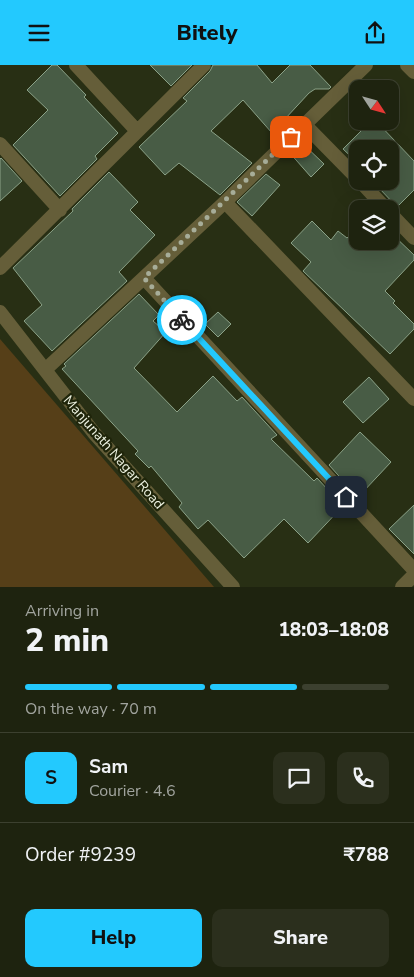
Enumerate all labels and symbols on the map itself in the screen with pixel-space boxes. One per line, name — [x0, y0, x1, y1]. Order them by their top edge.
north arrow — [349, 80, 399, 130]
pin — [270, 116, 312, 158]
courier — [157, 295, 207, 345]
street label: Manjunath Nagar Road — [59, 391, 168, 513]
pin — [325, 476, 367, 518]

